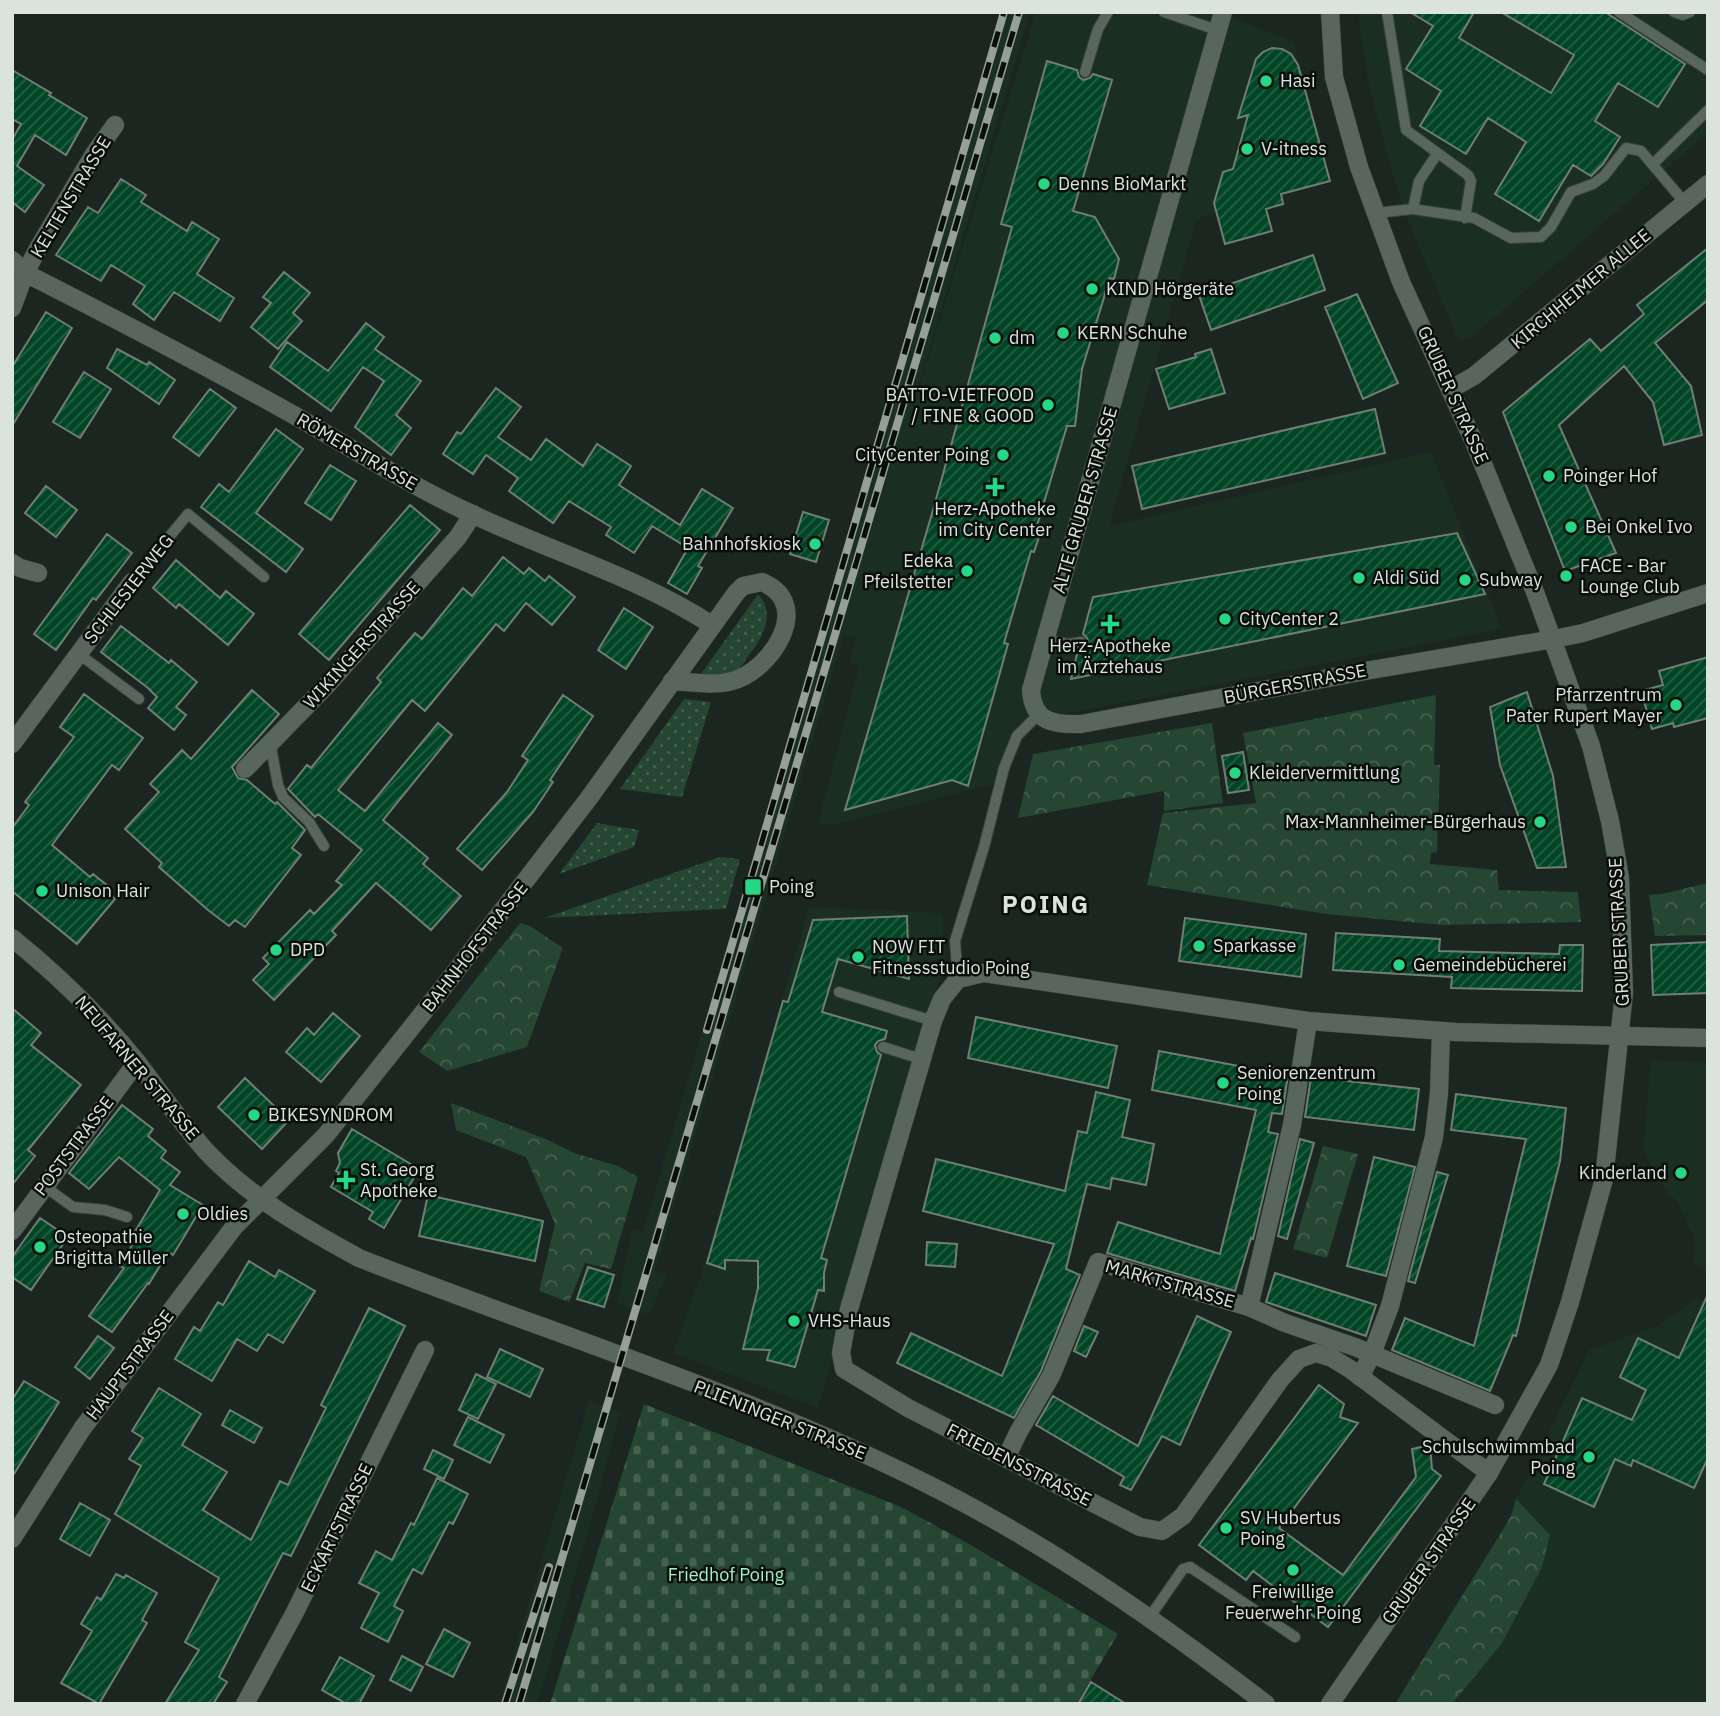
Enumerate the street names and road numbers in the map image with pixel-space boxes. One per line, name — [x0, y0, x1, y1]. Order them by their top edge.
street label: KELTENSTRASSE — [25, 132, 116, 262]
street label: KIRCHHEIMER ALLEE — [1506, 223, 1655, 354]
street label: GRUBER STRASSE — [1413, 322, 1494, 467]
street label: ALTE GRUBER STRASSE — [1047, 404, 1122, 596]
street label: RÖMERSTRASSE — [293, 408, 422, 495]
street label: SCHLESIERWEG — [79, 529, 178, 648]
street label: WIKINGERSTRASSE — [298, 576, 425, 713]
street label: BÜRGERSTRASSE — [1222, 658, 1368, 709]
street label: GRUBER STRASSE — [1603, 857, 1634, 1007]
street label: BAHNHOFSTRASSE — [417, 877, 533, 1016]
street label: NEUFARNER STRASSE — [70, 991, 205, 1145]
street label: POSTSTRASSE — [29, 1091, 119, 1200]
street label: MARKTSTRASSE — [1103, 1254, 1238, 1313]
street label: HAUPTSTRASSE — [81, 1305, 179, 1424]
street label: PLIENINGER STRASSE — [691, 1374, 870, 1465]
street label: FRIEDENSSTRASSE — [943, 1418, 1096, 1511]
street label: ECKARTSTRASSE — [295, 1460, 378, 1596]
street label: GRUBER STRASSE — [1376, 1493, 1481, 1628]

